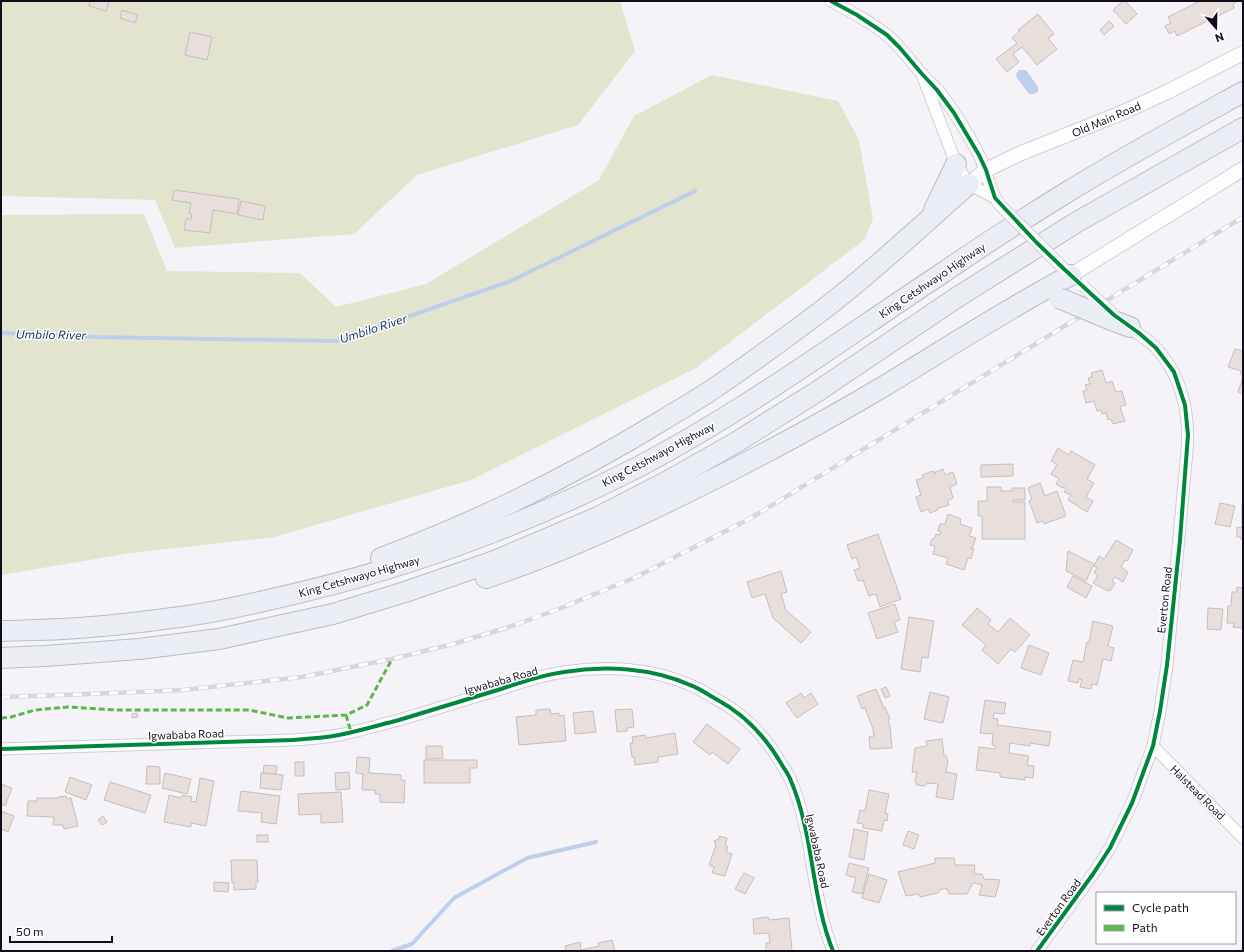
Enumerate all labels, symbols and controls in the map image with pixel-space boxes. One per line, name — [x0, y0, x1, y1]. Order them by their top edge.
north arrow — [1196, 8, 1236, 48]
text: N — [1213, 30, 1226, 45]
street label: Old Main Road — [1070, 99, 1142, 139]
street label: King Cetshwayo Highway — [876, 239, 988, 320]
water label: Umbilo River — [337, 310, 410, 346]
water label: Umbilo River — [16, 326, 87, 342]
street label: King Cetshwayo Highway — [600, 419, 717, 489]
street label: King Cetshwayo Highway — [297, 552, 421, 600]
street label: Everton Road — [1154, 566, 1174, 634]
street label: Igwababa Road — [463, 663, 539, 697]
street label: Igwababa Road — [148, 726, 224, 742]
street label: Halstead Road — [1168, 762, 1228, 822]
street label: Igwababa Road — [804, 813, 832, 889]
street label: Everton Road — [1033, 876, 1083, 938]
legend — [1096, 892, 1236, 944]
text: Cycle path — [1132, 900, 1189, 914]
scale bar — [10, 918, 112, 944]
text: Path — [1132, 920, 1158, 934]
text: 50 m — [16, 924, 44, 938]

